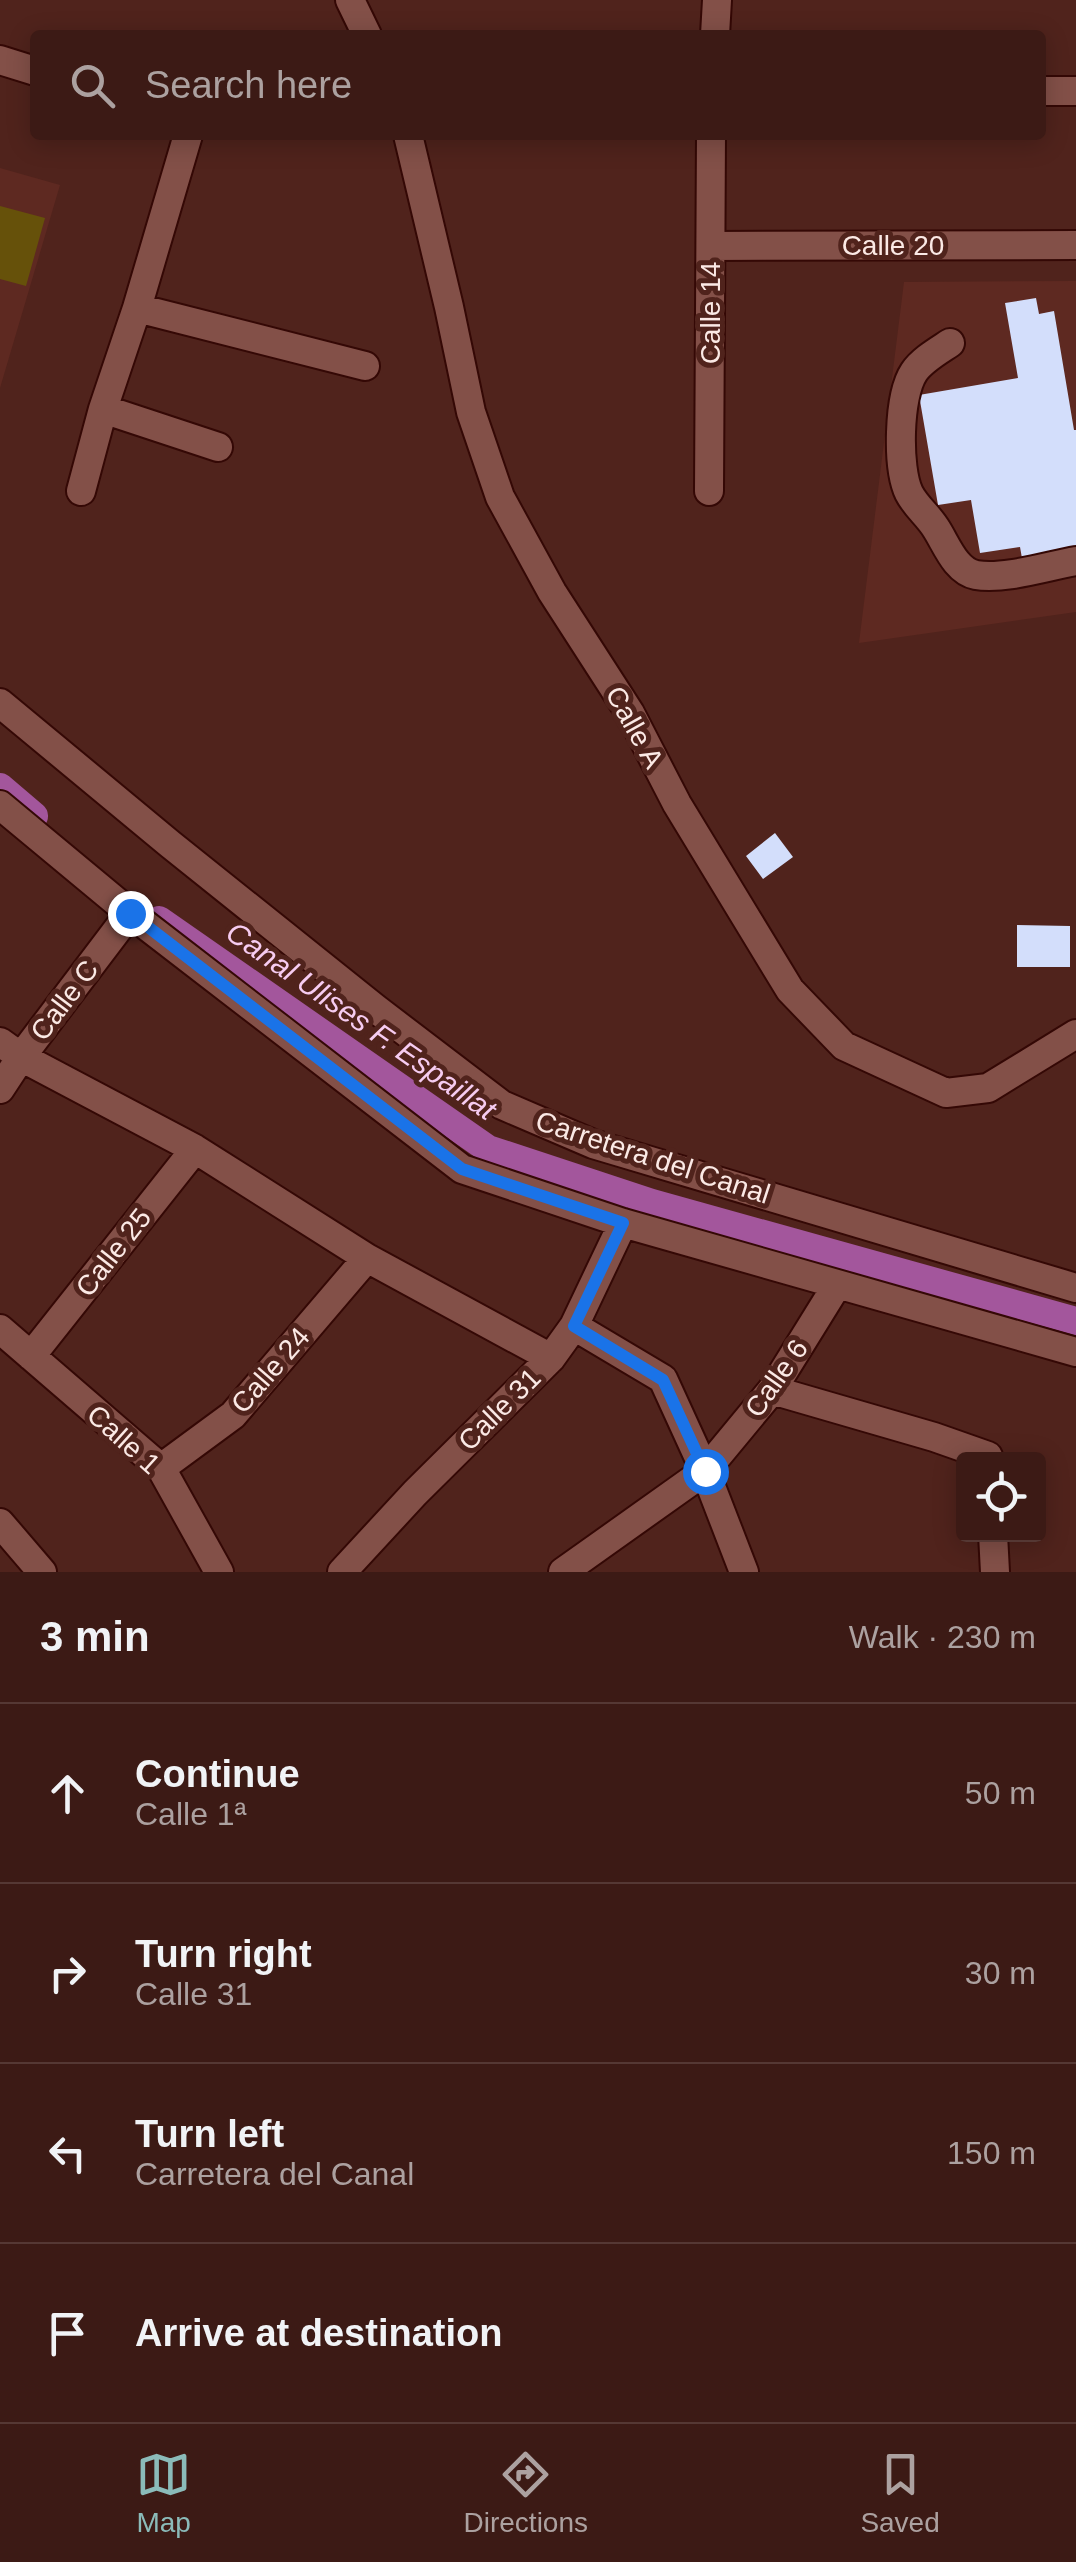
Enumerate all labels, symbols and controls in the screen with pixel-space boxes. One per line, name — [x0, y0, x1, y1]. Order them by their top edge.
search box — [30, 30, 1046, 140]
icon: search — [65, 58, 120, 113]
text: Search here — [145, 64, 352, 106]
street label: Calle 20 — [842, 230, 944, 261]
street label: Calle 14 — [695, 262, 726, 364]
street label: Calle A — [600, 681, 670, 774]
route end — [108, 891, 154, 937]
water label: Canal Ulises F. Espaillat — [220, 915, 504, 1127]
street label: Calle C — [24, 954, 104, 1046]
street label: Carretera del Canal — [532, 1105, 774, 1210]
street label: Calle 25 — [70, 1202, 157, 1302]
street label: Calle 24 — [225, 1321, 316, 1419]
street label: Calle 6 — [739, 1334, 814, 1423]
street label: Calle 31 — [452, 1362, 547, 1457]
street label: Calle 1 — [81, 1399, 166, 1480]
route start — [683, 1449, 729, 1495]
map controls — [956, 1452, 1046, 1542]
button: locate — [956, 1452, 1046, 1542]
text: 3 min — [40, 1613, 150, 1660]
text: Walk · 230 m — [849, 1619, 1036, 1655]
text: Continue — [135, 1753, 300, 1795]
icon: ahead — [40, 1766, 95, 1821]
text: 50 m — [965, 1775, 1036, 1811]
text: Calle 1ª — [135, 1796, 246, 1832]
text: Turn right — [135, 1933, 312, 1975]
icon: right — [40, 1946, 95, 2001]
text: 30 m — [965, 1955, 1036, 1991]
text: Calle 31 — [135, 1976, 252, 2012]
text: Turn left — [135, 2113, 284, 2155]
icon: left — [40, 2126, 95, 2181]
text: 150 m — [947, 2135, 1036, 2171]
text: Carretera del Canal — [135, 2156, 414, 2192]
icon: arrive — [40, 2306, 95, 2361]
text: Arrive at destination — [135, 2312, 502, 2354]
tab: Map — [136, 2447, 191, 2539]
tab: Directions — [464, 2447, 588, 2539]
tab: Saved — [860, 2447, 940, 2539]

